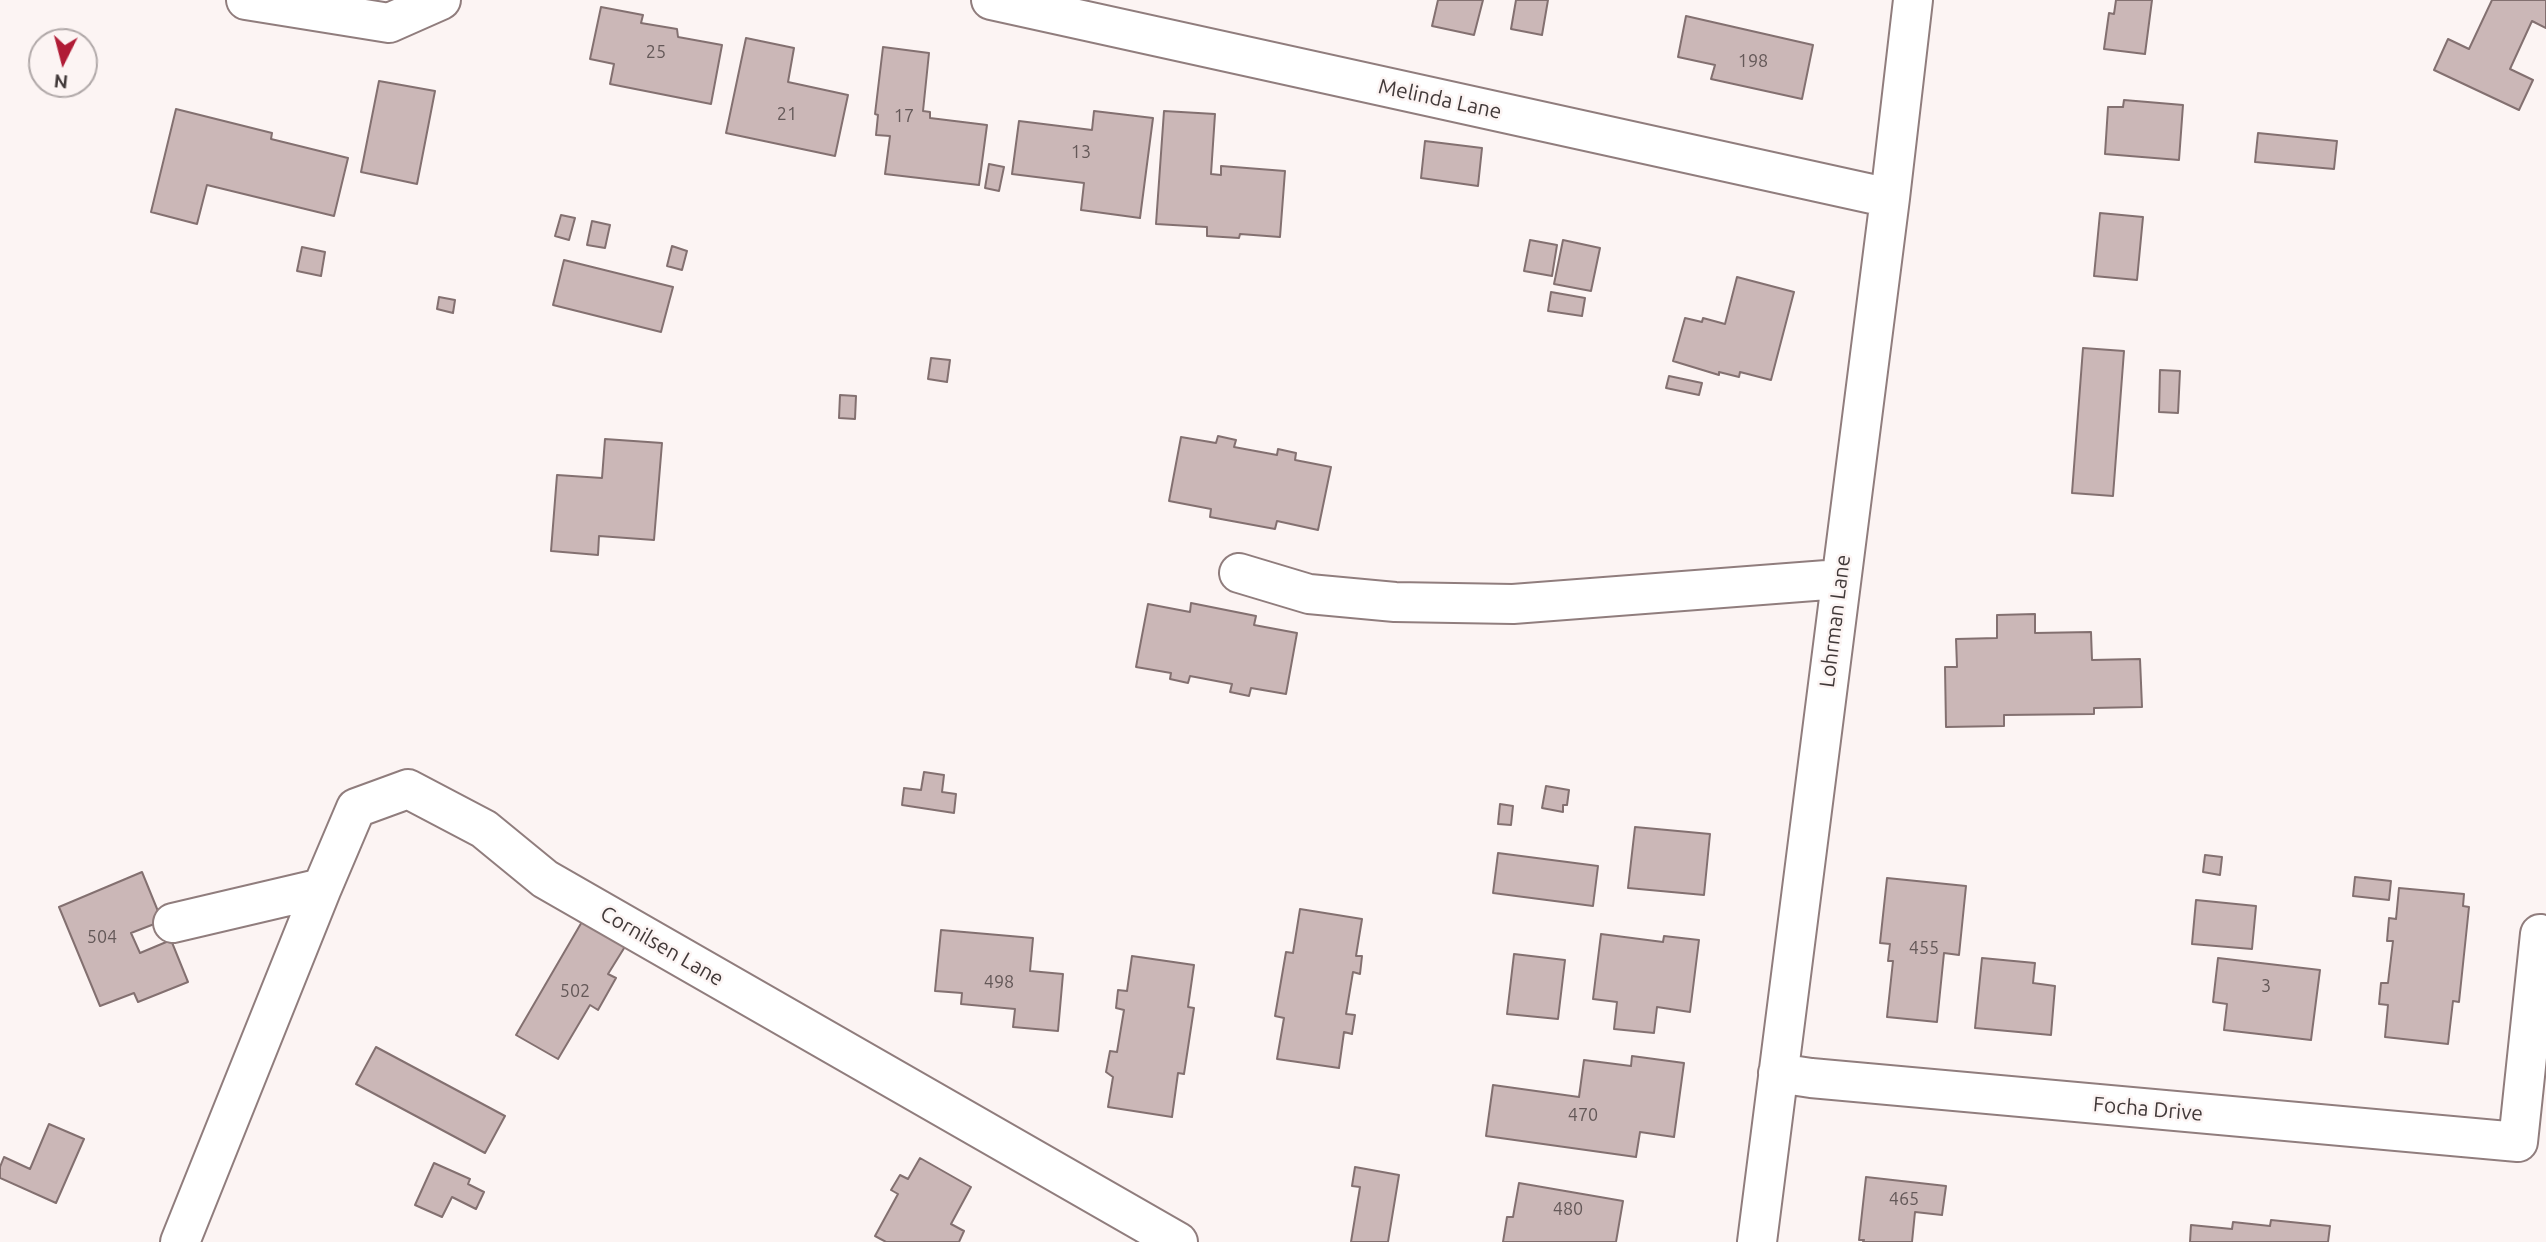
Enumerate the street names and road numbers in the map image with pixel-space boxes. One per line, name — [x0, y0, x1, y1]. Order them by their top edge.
street label: Melinda Lane — [1376, 74, 1504, 124]
street label: Lohrman Lane — [1814, 553, 1856, 689]
street label: Cornilsen Lane — [596, 901, 728, 991]
street label: Focha Drive — [2092, 1092, 2204, 1126]

